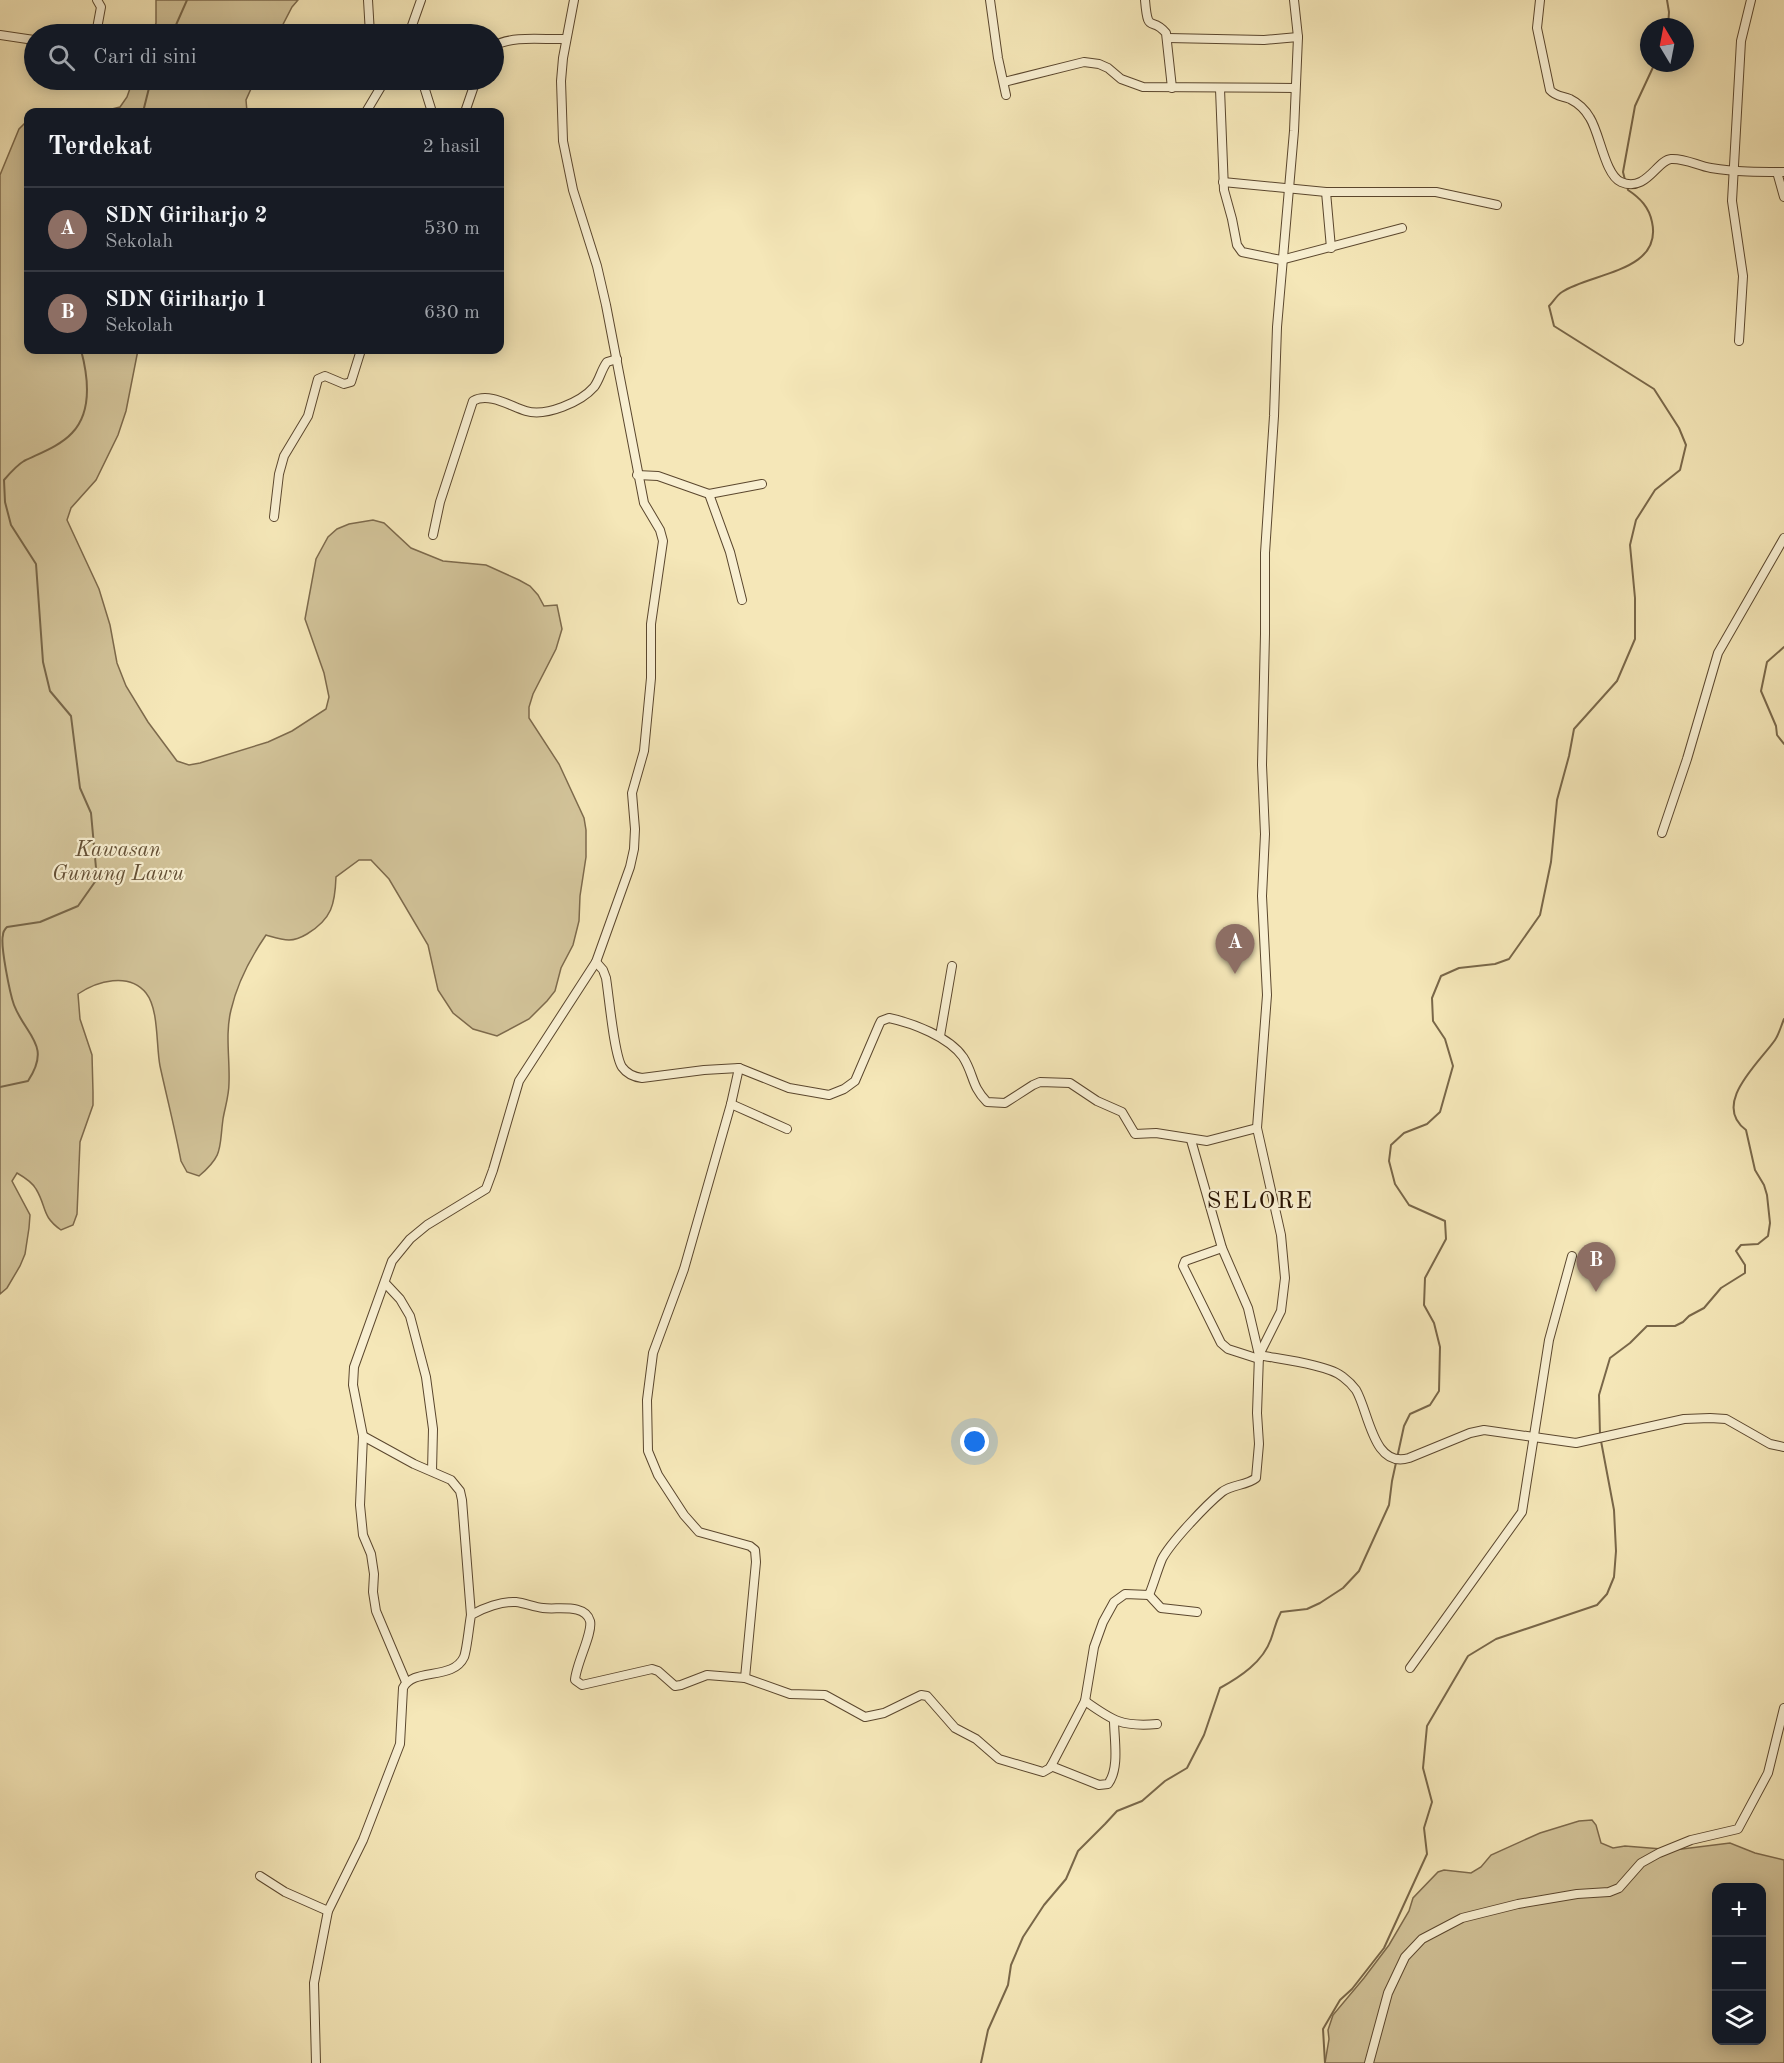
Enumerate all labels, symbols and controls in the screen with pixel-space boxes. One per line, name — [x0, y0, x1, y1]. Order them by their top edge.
north arrow — [1640, 18, 1694, 72]
search box — [24, 24, 504, 90]
icon: search — [45, 41, 78, 74]
text: Cari di sini — [93, 46, 197, 68]
text: Terdekat — [48, 134, 152, 160]
text: 2 hasil — [423, 137, 480, 157]
text: SDN Giriharjo 2 — [105, 205, 267, 227]
text: A — [60, 219, 75, 239]
text: 530 m — [424, 219, 480, 239]
text: Sekolah — [105, 232, 173, 252]
text: SDN Giriharjo 1 — [105, 289, 267, 311]
text: B — [60, 303, 75, 323]
text: 630 m — [424, 303, 480, 323]
text: Sekolah — [105, 316, 173, 336]
park label: Kawasan Gunung Lawu — [52, 840, 184, 885]
pin: A — [1216, 924, 1254, 974]
district label: SELORE — [1206, 1190, 1314, 1214]
pin: B — [1576, 1242, 1616, 1292]
your location — [960, 1427, 989, 1456]
map controls — [1712, 1883, 1766, 2045]
button: + — [1712, 1883, 1766, 1937]
button: − — [1712, 1937, 1766, 1991]
button: layers — [1712, 1991, 1766, 2045]

